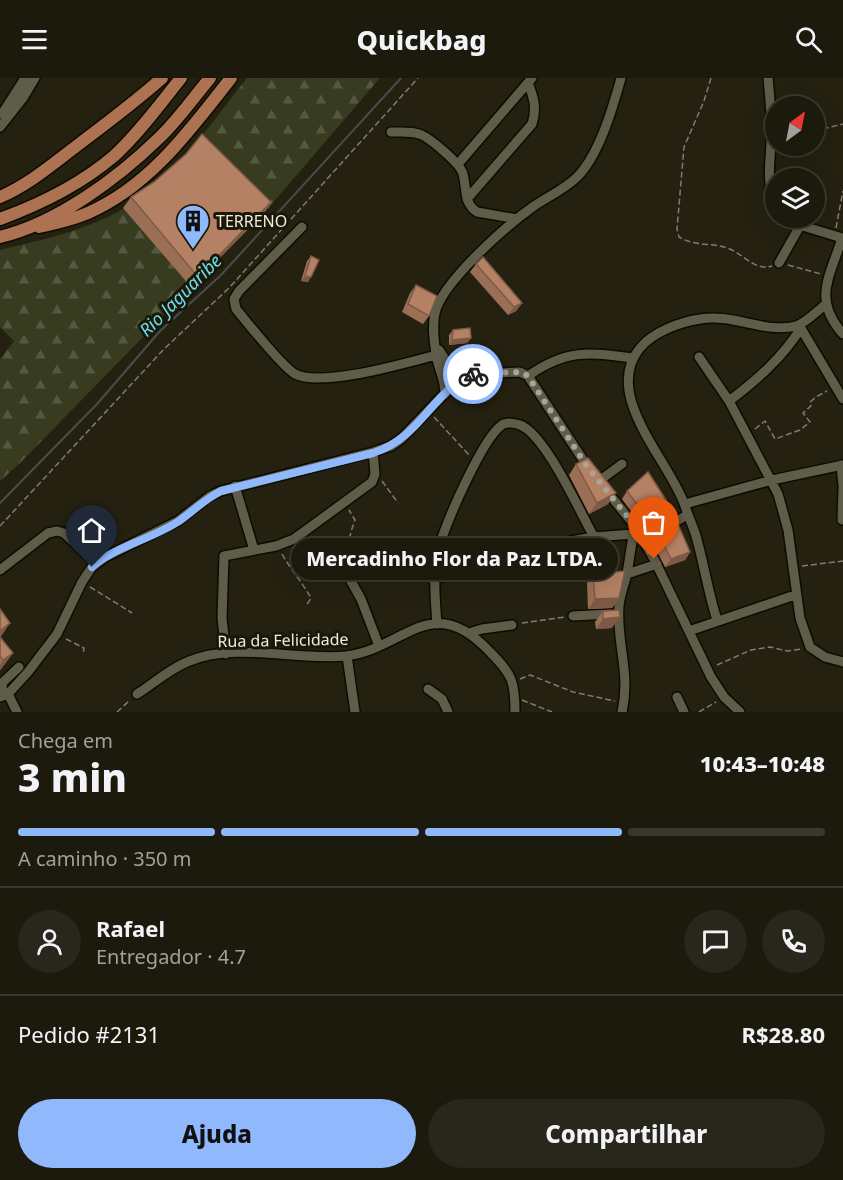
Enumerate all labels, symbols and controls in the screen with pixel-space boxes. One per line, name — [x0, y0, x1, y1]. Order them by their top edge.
text: Quickbag — [357, 21, 486, 58]
icon: menu — [18, 23, 51, 56]
icon: search — [792, 23, 825, 56]
north arrow — [765, 96, 825, 156]
map controls — [765, 96, 825, 228]
button: layers — [765, 168, 825, 228]
building icon: TERRENO — [175, 203, 211, 250]
place label: TERRENO — [216, 210, 287, 232]
water label: Rio Jaguaribe — [134, 249, 226, 341]
courier — [443, 344, 503, 404]
icon: bike — [457, 358, 490, 391]
pin — [628, 497, 679, 559]
pin — [66, 505, 117, 567]
icon: bag — [637, 506, 670, 539]
icon: home — [75, 514, 108, 547]
callout: Mercadinho Flor da Paz LTDA. — [291, 538, 618, 580]
text: Mercadinho Flor da Paz LTDA. — [306, 545, 603, 572]
street label: Rua da Felicidade — [217, 628, 349, 652]
text: Chega em — [18, 727, 113, 754]
text: 10:43–10:48 — [700, 748, 825, 778]
text: 3 min — [18, 750, 127, 803]
text: A caminho · 350 m — [18, 845, 191, 872]
button: person — [18, 910, 81, 973]
button: chat — [684, 910, 747, 973]
button: phone — [762, 910, 825, 973]
text: Rafael — [96, 913, 165, 943]
text: Entregador · 4.7 — [96, 943, 246, 970]
text: Pedido #2131 — [18, 1019, 160, 1049]
text: R$28.80 — [741, 1019, 825, 1049]
button: Ajuda — [18, 1099, 416, 1168]
button: Compartilhar — [428, 1099, 825, 1168]

